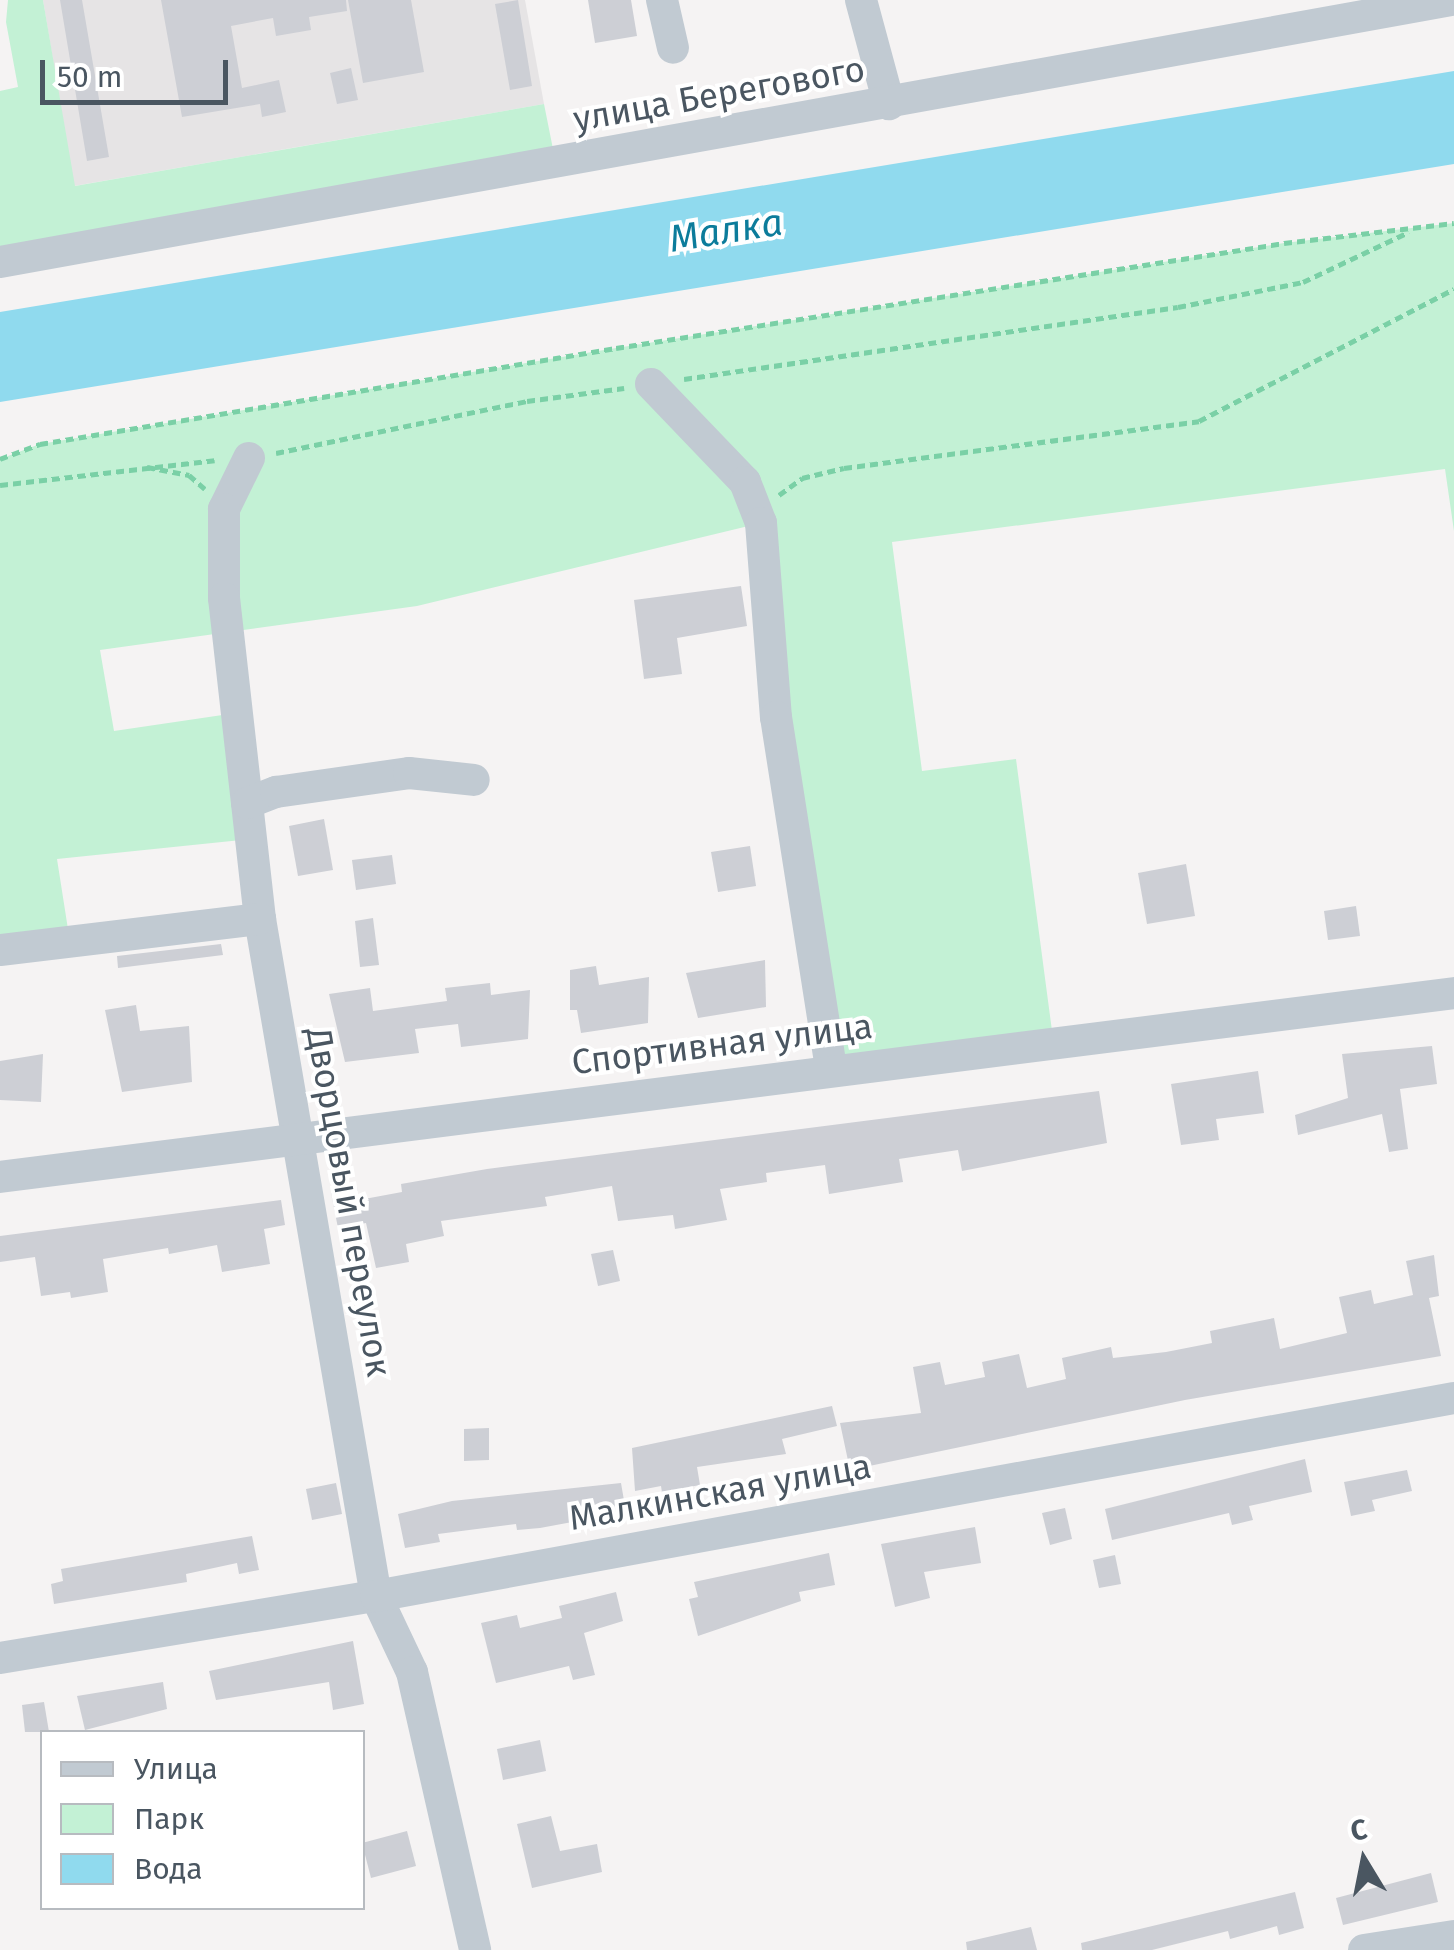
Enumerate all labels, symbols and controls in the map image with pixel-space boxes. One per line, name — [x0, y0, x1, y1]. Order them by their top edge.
scale bar — [45, 40, 232, 102]
street label: улица Берегового — [570, 48, 868, 140]
text: 50 m — [57, 59, 122, 95]
water label: Малка — [666, 200, 786, 262]
street label: Спортивная улица — [569, 1005, 875, 1083]
street label: Дворцовый переулок — [298, 1024, 400, 1380]
street label: Малкинская улица — [566, 1445, 874, 1539]
legend — [40, 1730, 365, 1910]
text: Улица — [134, 1751, 218, 1787]
text: Парк — [134, 1801, 204, 1837]
north arrow — [1314, 1810, 1414, 1910]
text: С — [1348, 1812, 1369, 1848]
text: Вода — [134, 1851, 203, 1887]

